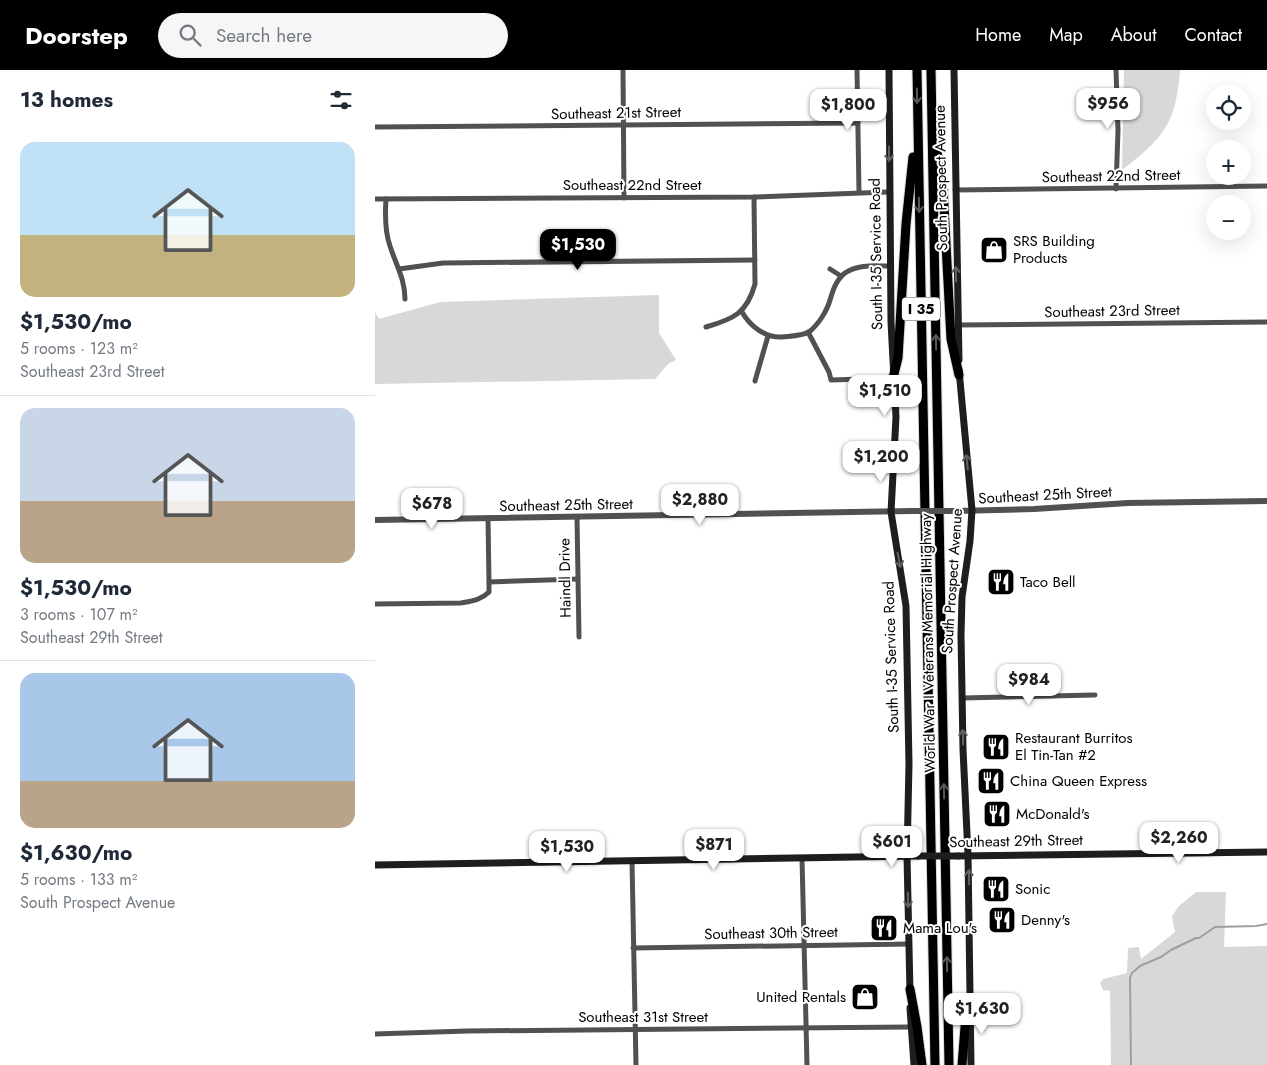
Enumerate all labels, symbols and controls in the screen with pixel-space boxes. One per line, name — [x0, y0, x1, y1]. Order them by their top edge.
search box — [158, 13, 508, 58]
text: Doorstep — [25, 18, 128, 53]
icon: search — [176, 21, 204, 49]
text: Search here — [216, 22, 312, 49]
text: Home — [975, 22, 1021, 48]
text: Map — [1049, 22, 1083, 48]
text: About — [1111, 22, 1156, 48]
text: Contact — [1184, 22, 1242, 48]
text: 13 homes — [20, 85, 113, 115]
map controls — [1206, 85, 1251, 240]
button: locate — [1206, 85, 1251, 130]
icon: filters — [327, 86, 355, 114]
pin: $1,800 — [807, 88, 889, 131]
one-way arrow — [912, 88, 922, 104]
pin: $956 — [1078, 88, 1138, 130]
text: $956 — [1087, 92, 1129, 115]
text: $1,800 — [821, 93, 875, 116]
street label: Southeast 21st Street — [551, 101, 682, 125]
street label: South Prospect Avenue — [929, 105, 953, 251]
button: + — [1206, 140, 1251, 185]
one-way arrow — [884, 145, 894, 161]
street label: Southeast 22nd Street — [1041, 164, 1181, 188]
street label: Southeast 22nd Street — [563, 174, 702, 196]
icon: home — [143, 175, 233, 265]
street label: South I-35 Service Road — [864, 178, 888, 330]
button: − — [1206, 195, 1251, 240]
one-way arrow — [914, 197, 924, 213]
pin: $1,530 — [537, 228, 619, 271]
place label: SRS Building Products — [1013, 230, 1095, 269]
text: $1,530 — [551, 233, 605, 256]
shop icon: SRS Building Products — [979, 235, 1009, 265]
one-way arrow — [951, 266, 961, 282]
road number: I 35 — [902, 298, 940, 320]
street label: Southeast 23rd Street — [1044, 299, 1180, 323]
text: $1,530/mo — [20, 307, 132, 337]
one-way arrow — [931, 334, 941, 350]
text: 5 rooms · 123 m² — [20, 337, 138, 360]
text: Southeast 23rd Street — [20, 360, 165, 383]
pin: $1,510 — [844, 374, 926, 417]
text: $1,510 — [859, 379, 911, 402]
icon: home — [143, 440, 233, 530]
pin: $1,200 — [840, 440, 922, 483]
text: $1,200 — [854, 445, 908, 468]
one-way arrow — [962, 454, 972, 470]
street label: Southeast 25th Street — [978, 480, 1113, 509]
pin: $2,880 — [659, 484, 741, 526]
pin: $678 — [402, 488, 462, 530]
text: $2,880 — [672, 488, 728, 511]
text: $678 — [412, 492, 452, 515]
street label: Southeast 25th Street — [499, 493, 633, 517]
street label: South Prospect Avenue — [936, 507, 968, 654]
street label: World War I Veterans Memorial Highway — [915, 513, 941, 773]
street label: Haindl Drive — [553, 538, 577, 618]
one-way arrow — [895, 551, 904, 567]
restaurant icon: Taco Bell — [986, 567, 1016, 597]
place label: Taco Bell — [1020, 571, 1076, 593]
text: $1,530/mo — [20, 573, 132, 603]
street label: South I-35 Service Road — [877, 581, 905, 733]
text: 3 rooms · 107 m² — [20, 603, 138, 626]
text: Southeast 29th Street — [20, 626, 163, 649]
pin: $984 — [999, 664, 1059, 706]
text: $984 — [1008, 668, 1050, 691]
icon: home — [143, 705, 233, 795]
place label: Restaurant Burritos El Tin-Tan #2 — [1015, 727, 1132, 766]
one-way arrow — [958, 729, 968, 746]
restaurant icon: Restaurant Burritos El Tin-Tan #2 — [981, 732, 1011, 762]
restaurant icon: China Queen Express — [976, 766, 1006, 796]
place label: China Queen Express — [1010, 770, 1147, 792]
one-way arrow — [939, 784, 949, 800]
restaurant icon: McDonald's — [982, 799, 1012, 829]
place label: McDonald's — [1016, 803, 1090, 825]
pin: $2,260 — [1138, 822, 1220, 864]
pin: $601 — [862, 826, 922, 868]
text: $2,260 — [1150, 826, 1208, 849]
pin: $871 — [684, 828, 744, 871]
street label: Southeast 29th Street — [949, 829, 1083, 853]
pin: $1,530 — [526, 830, 608, 873]
text: $601 — [872, 830, 912, 853]
text: $871 — [695, 833, 733, 856]
text: $1,530 — [540, 835, 594, 858]
text: $1,630/mo — [20, 838, 132, 868]
text: 5 rooms · 133 m² — [20, 868, 137, 891]
one-way arrow — [964, 869, 973, 885]
restaurant icon: Sonic — [981, 874, 1011, 904]
place label: Sonic — [1015, 878, 1050, 900]
text: South Prospect Avenue — [20, 891, 175, 914]
one-way arrow — [903, 892, 913, 908]
restaurant icon: Denny's — [987, 905, 1017, 935]
place label: Denny's — [1021, 909, 1070, 931]
restaurant icon: Mama Lou's — [869, 913, 899, 943]
place label: Mama Lou's — [903, 917, 977, 939]
street label: Southeast 30th Street — [704, 921, 838, 945]
one-way arrow — [942, 956, 952, 972]
shop icon: United Rentals — [850, 982, 880, 1012]
place label: United Rentals — [756, 986, 846, 1008]
pin: $1,630 — [941, 992, 1023, 1035]
text: $1,630 — [955, 997, 1009, 1020]
street label: Southeast 31st Street — [578, 1006, 708, 1028]

